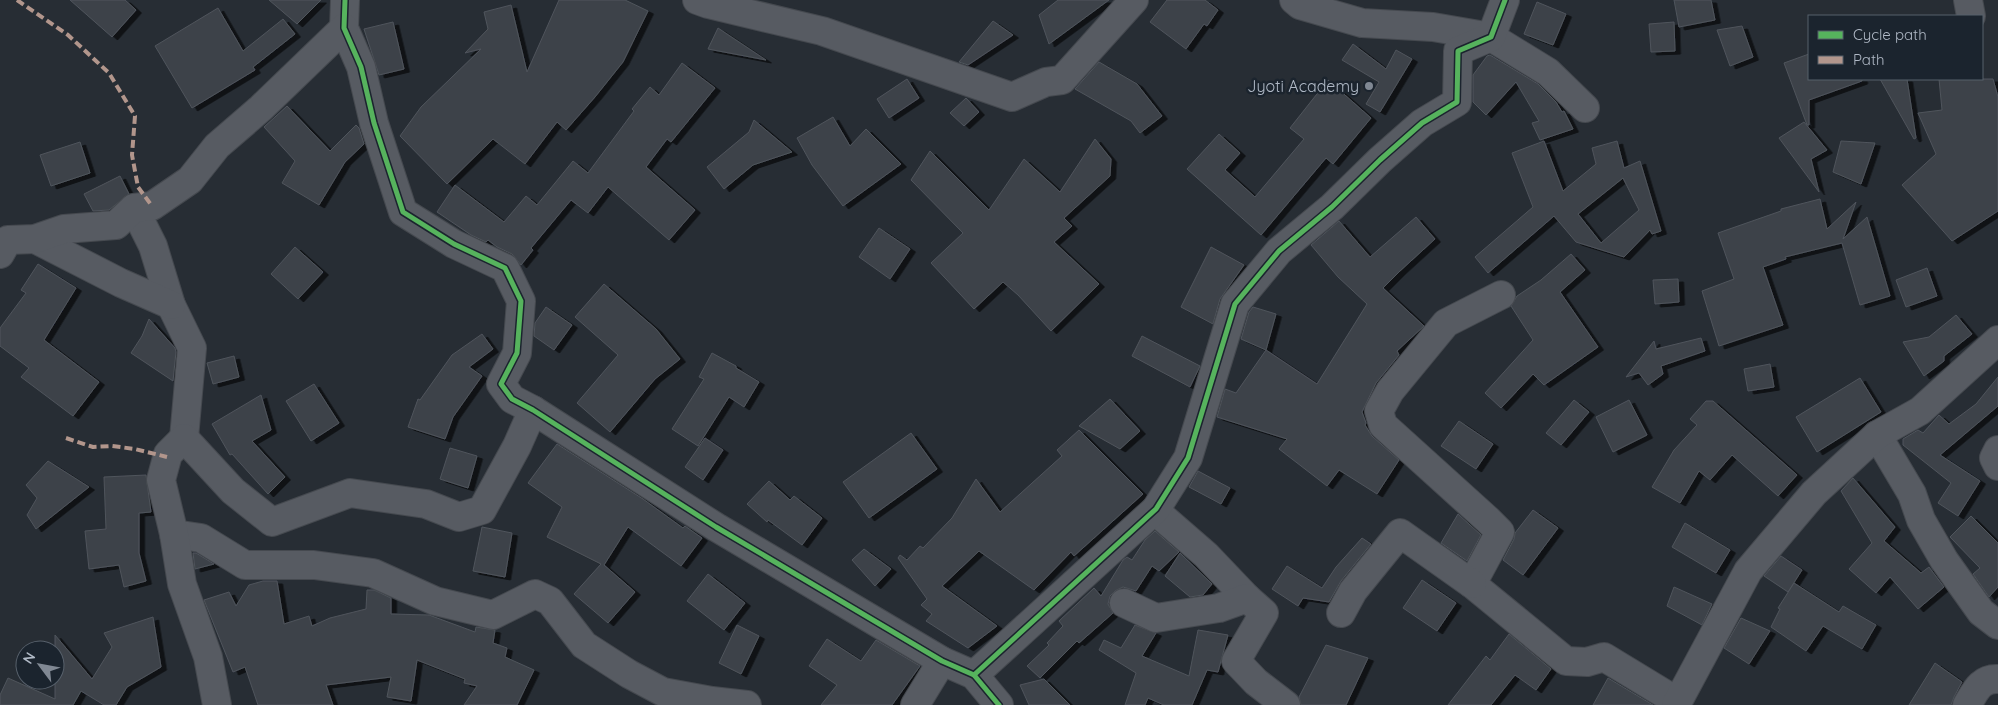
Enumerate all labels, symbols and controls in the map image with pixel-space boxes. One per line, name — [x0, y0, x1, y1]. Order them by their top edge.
legend — [1808, 15, 1983, 80]
text: Cycle path — [1853, 25, 1927, 44]
text: Path — [1853, 50, 1885, 69]
place label: Jyoti Academy — [1247, 76, 1359, 96]
marker: Jyoti Academy — [1363, 80, 1375, 92]
north arrow — [15, 640, 65, 690]
text: N — [19, 649, 39, 667]

